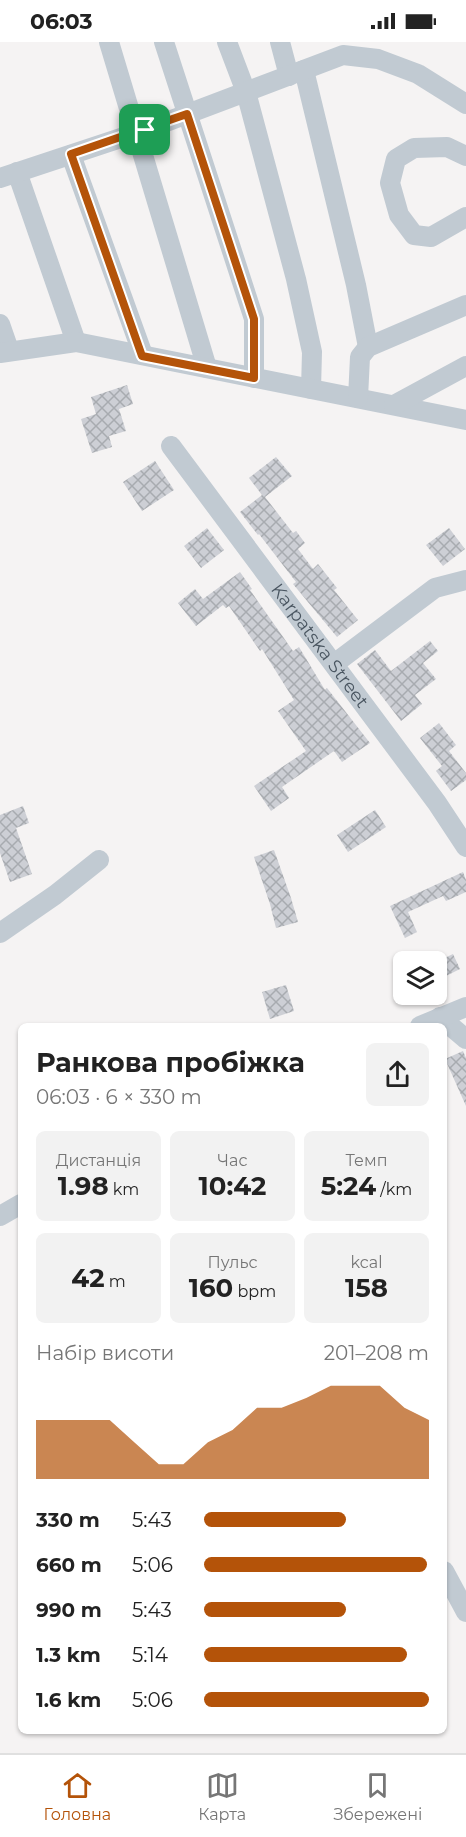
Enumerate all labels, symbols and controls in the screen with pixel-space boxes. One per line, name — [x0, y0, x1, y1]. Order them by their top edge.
text: 06:03 — [30, 8, 92, 35]
pin — [119, 104, 170, 155]
icon: arrive — [128, 113, 161, 146]
street label: Karpatska Street — [266, 579, 373, 712]
map controls — [393, 951, 447, 1005]
button: layers — [393, 951, 447, 1005]
button: share — [366, 1043, 429, 1106]
text: Ранкова пробіжка — [36, 1046, 305, 1079]
text: 06:03 · 6 × 330 m — [36, 1085, 202, 1109]
text: Дистанція — [56, 1151, 141, 1170]
text: Час — [218, 1151, 247, 1170]
text: Темп — [346, 1151, 387, 1170]
text: 1.98 — [58, 1170, 109, 1202]
text: 10:42 — [199, 1170, 266, 1202]
text: 5:24 — [321, 1170, 376, 1202]
text: km — [109, 1180, 139, 1199]
text: /km — [376, 1180, 412, 1199]
text: Пульс — [208, 1253, 257, 1272]
text: kcal — [351, 1253, 382, 1272]
text: 42 — [71, 1262, 105, 1294]
text: m — [105, 1272, 126, 1291]
text: 160 — [189, 1272, 233, 1304]
text: 158 — [345, 1272, 388, 1304]
text: bpm — [233, 1282, 276, 1301]
text: Набір висоти — [36, 1341, 174, 1365]
text: 201–208 m — [324, 1341, 429, 1365]
text: 330 m — [36, 1508, 100, 1532]
text: 5:43 — [132, 1508, 172, 1532]
text: 660 m — [36, 1553, 102, 1577]
text: 5:06 — [132, 1553, 173, 1577]
text: 990 m — [36, 1598, 102, 1622]
text: 5:43 — [132, 1598, 172, 1622]
text: 1.3 km — [36, 1643, 101, 1667]
text: 5:14 — [132, 1643, 168, 1667]
text: 1.6 km — [36, 1688, 101, 1712]
text: 5:06 — [132, 1688, 173, 1712]
tab: Головна — [44, 1769, 111, 1824]
tab: Карта — [198, 1769, 246, 1824]
tab: Збережені — [333, 1769, 422, 1824]

